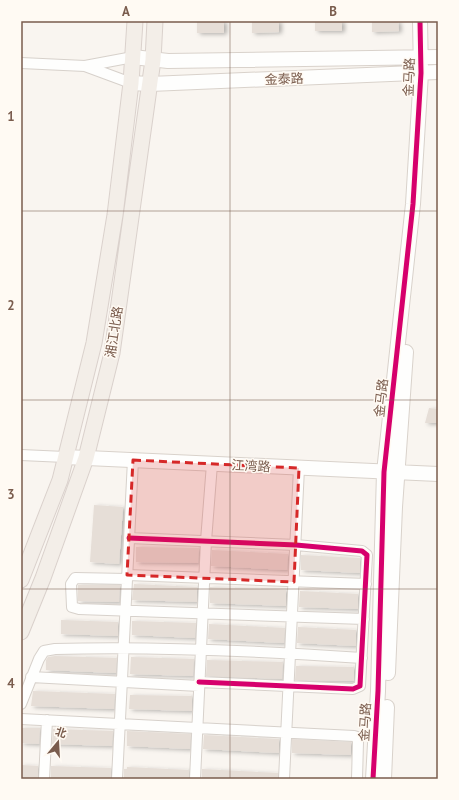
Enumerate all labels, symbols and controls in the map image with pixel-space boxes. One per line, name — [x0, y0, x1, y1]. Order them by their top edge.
text: A — [122, 3, 130, 20]
text: B — [329, 3, 337, 20]
street label: 金马路 — [400, 57, 418, 97]
street label: 金泰路 — [264, 70, 304, 88]
text: 1 — [7, 108, 15, 125]
text: 2 — [7, 297, 15, 314]
street label: 湘江北路 — [102, 305, 126, 359]
street label: 金马路 — [371, 378, 391, 418]
street label: 江湾路 — [231, 456, 271, 476]
text: 3 — [7, 486, 15, 503]
text: 4 — [7, 675, 15, 692]
street label: 金马路 — [355, 702, 375, 742]
north arrow — [38, 722, 78, 762]
text: 北 — [54, 724, 68, 741]

